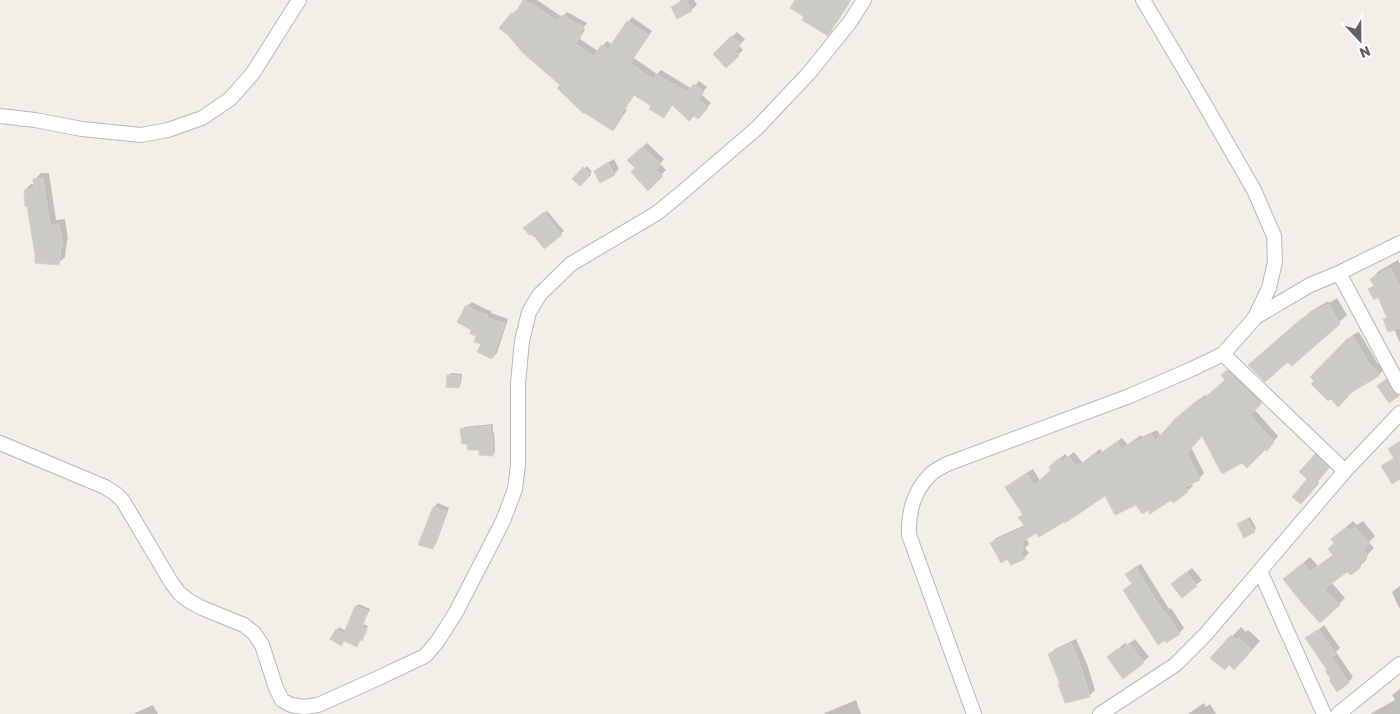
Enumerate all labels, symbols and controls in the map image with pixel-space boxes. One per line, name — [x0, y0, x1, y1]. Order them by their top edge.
north arrow — [1335, 15, 1385, 65]
text: N — [1357, 42, 1373, 61]

